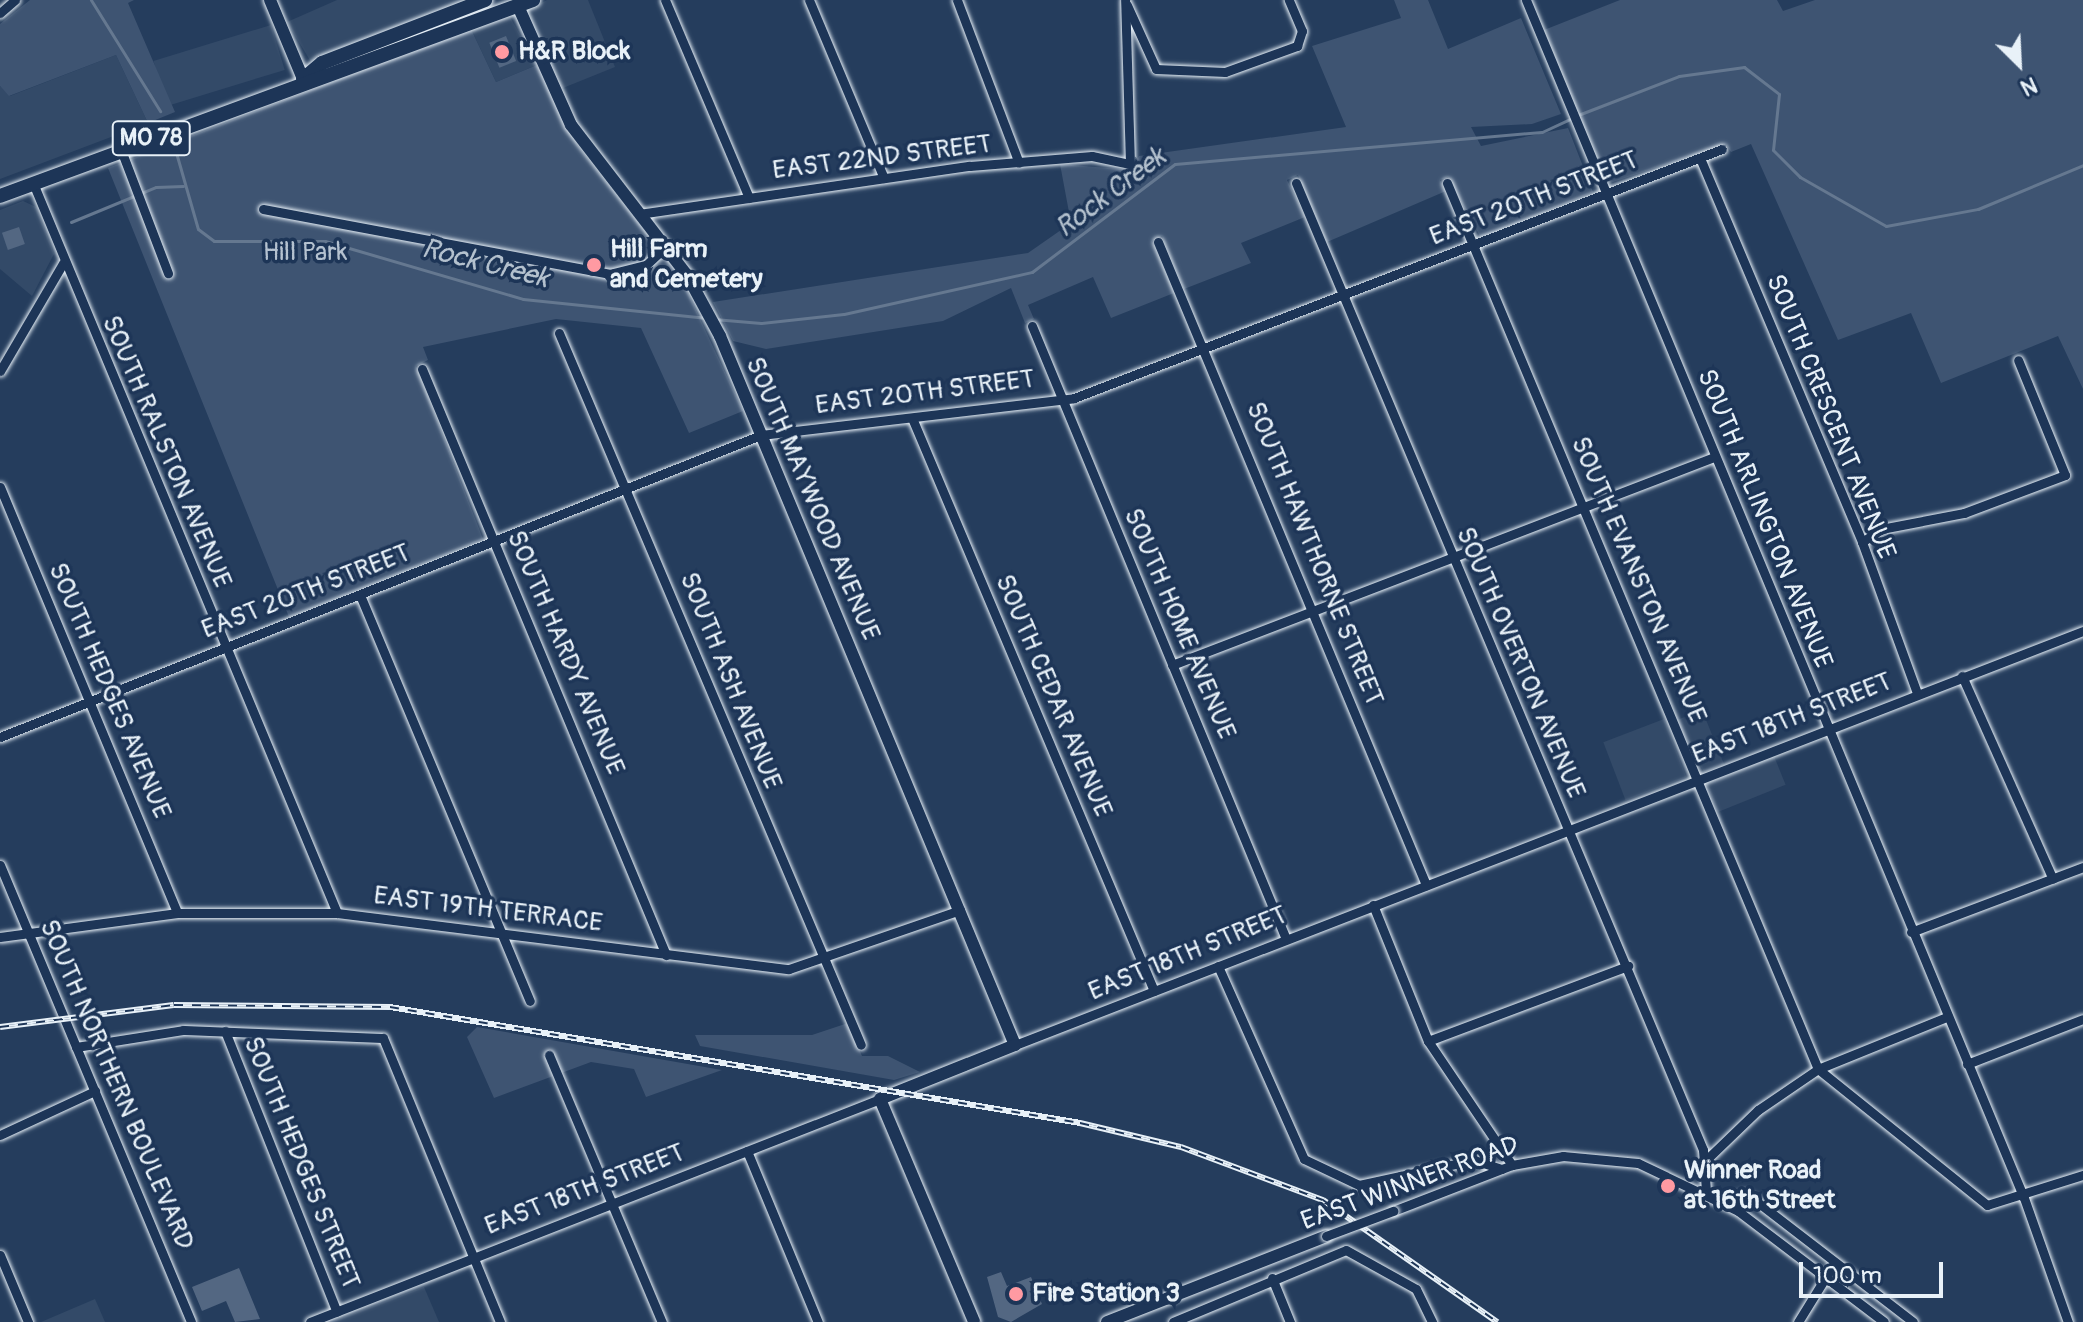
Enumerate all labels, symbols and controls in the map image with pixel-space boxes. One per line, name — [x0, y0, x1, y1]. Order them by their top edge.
north arrow — [1979, 24, 2059, 104]
place label: H&R Block — [518, 36, 630, 68]
marker: H&R Block — [493, 43, 511, 61]
text: N — [2016, 70, 2041, 102]
road number: MO 78 — [111, 118, 191, 158]
street label: EAST 22ND STREET — [771, 129, 993, 187]
water label: Rock Creek — [1049, 141, 1173, 245]
street label: EAST 20TH STREET — [1425, 145, 1643, 253]
water label: Rock Creek — [418, 232, 552, 296]
place label: Hill Farm and Cemetery — [610, 234, 763, 296]
park label: Hill Park — [263, 237, 347, 269]
marker: Hill Farm and Cemetery — [585, 256, 603, 274]
street label: SOUTH CRESCENT AVENUE — [1759, 270, 1901, 564]
street label: SOUTH RALSTON AVENUE — [94, 311, 238, 593]
street label: SOUTH MAYWOOD AVENUE — [738, 353, 886, 645]
street label: EAST 20TH STREET — [814, 364, 1036, 422]
street label: SOUTH ARLINGTON AVENUE — [1690, 365, 1838, 673]
street label: SOUTH HAWTHORNE STREET — [1239, 398, 1389, 710]
street label: SOUTH EVANSTON AVENUE — [1564, 432, 1712, 728]
street label: SOUTH HOME AVENUE — [1116, 504, 1242, 744]
street label: SOUTH OVERTON AVENUE — [1449, 523, 1591, 803]
street label: SOUTH HARDY AVENUE — [499, 526, 631, 780]
street label: EAST 20TH STREET — [197, 538, 415, 646]
street label: SOUTH HEDGES AVENUE — [41, 558, 177, 824]
street label: SOUTH ASH AVENUE — [672, 568, 788, 794]
street label: SOUTH CEDAR AVENUE — [988, 570, 1118, 822]
street label: EAST 18TH STREET — [1688, 667, 1896, 771]
street label: EAST 19TH TERRACE — [372, 880, 604, 940]
street label: EAST 18TH STREET — [1084, 900, 1292, 1008]
street label: SOUTH NORTHERN BOULEVARD — [32, 915, 200, 1255]
street label: SOUTH HEDGES STREET — [236, 1032, 366, 1294]
street label: EAST WINNER ROAD — [1297, 1130, 1523, 1238]
street label: EAST 18TH STREET — [481, 1138, 689, 1242]
place label: Winner Road at 16th Street — [1684, 1155, 1836, 1216]
marker: Winner Road at 16th Street — [1659, 1177, 1677, 1195]
scale bar — [1803, 1246, 1947, 1296]
text: 100 m — [1813, 1261, 1882, 1290]
place label: Fire Station 3 — [1032, 1278, 1180, 1310]
marker: Fire Station 3 — [1007, 1285, 1025, 1303]

